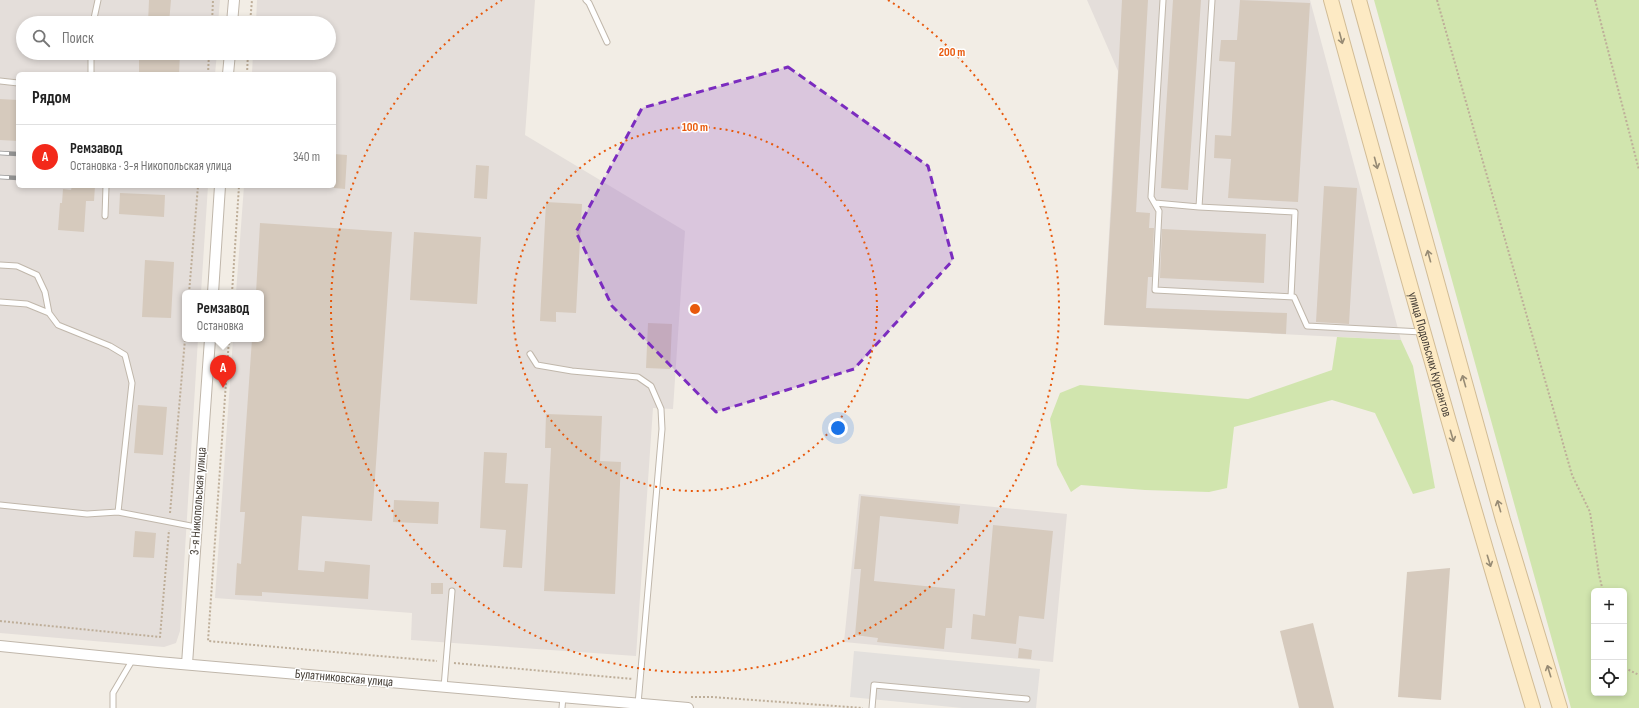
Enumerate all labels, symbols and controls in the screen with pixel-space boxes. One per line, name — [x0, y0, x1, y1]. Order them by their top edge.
search box — [16, 16, 336, 60]
icon: search — [30, 27, 52, 49]
text: Поиск — [62, 29, 94, 48]
one-way arrow — [1338, 31, 1346, 44]
text: 200 m — [939, 45, 965, 60]
text: Рядом — [32, 88, 71, 108]
text: 100 m — [682, 120, 708, 135]
text: Ремзавод — [70, 139, 122, 158]
text: A — [42, 149, 48, 165]
text: 340 m — [293, 149, 320, 165]
one-way arrow — [1373, 156, 1380, 169]
text: Остановка · 3-я Никопольская улица — [70, 158, 232, 174]
one-way arrow — [1425, 249, 1432, 262]
popup — [182, 290, 264, 342]
street label: улица Подольских Курсантов — [1404, 290, 1455, 419]
text: Ремзавод — [197, 299, 249, 318]
centre of rings — [688, 302, 702, 316]
text: Остановка — [197, 318, 243, 334]
pin: A — [210, 355, 236, 388]
one-way arrow — [1460, 375, 1467, 388]
your location — [828, 418, 848, 438]
one-way arrow — [1449, 430, 1457, 443]
street label: 3-я Никопольская улица — [186, 446, 210, 556]
one-way arrow — [1495, 500, 1502, 513]
one-way arrow — [1486, 555, 1493, 568]
map controls — [1591, 588, 1627, 696]
button: + — [1591, 588, 1627, 624]
button: − — [1591, 624, 1627, 660]
button: locate — [1591, 660, 1627, 696]
one-way arrow — [1545, 664, 1552, 677]
street label: Булатниковская улица — [294, 666, 394, 690]

